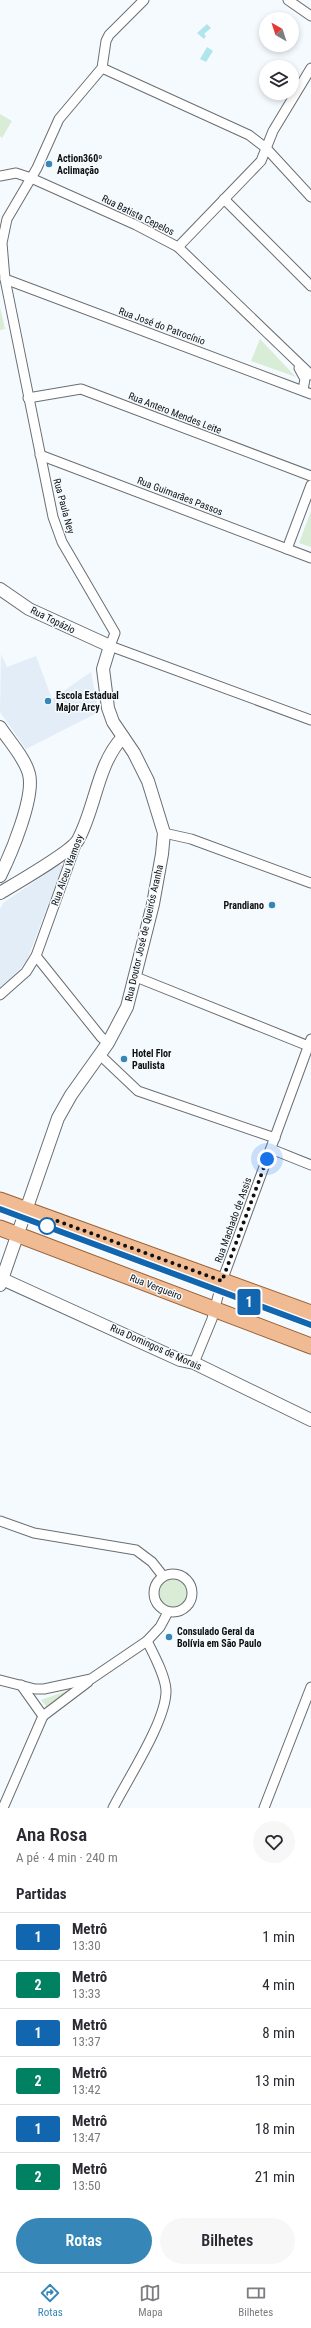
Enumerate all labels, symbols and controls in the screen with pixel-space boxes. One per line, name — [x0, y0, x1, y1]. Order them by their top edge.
north arrow — [259, 12, 299, 52]
map controls — [259, 12, 299, 100]
button: layers — [259, 60, 299, 100]
place label: Action360º Aclimação — [57, 153, 102, 176]
marker: Action360º Aclimação — [44, 159, 54, 169]
street label: Rua Batista Cepelos — [100, 193, 176, 237]
street label: Rua José do Patrocínio — [117, 305, 207, 347]
street label: Rua Antero Mendes Leite — [127, 390, 223, 436]
street label: Rua Guimarães Passos — [136, 475, 225, 518]
street label: Rua Paula Ney — [51, 477, 77, 535]
street label: Rua Topázio — [29, 604, 77, 636]
place label: Escola Estadual Major Arcy — [56, 690, 119, 713]
marker: Escola Estadual Major Arcy — [43, 696, 53, 706]
street label: Rua Alceu Wamosy — [49, 833, 85, 907]
street label: Rua Doutor José de Queirós Aranha — [123, 863, 165, 1002]
place label: Prandiano — [223, 900, 264, 911]
marker: Prandiano — [267, 900, 277, 910]
place label: Hotel Flor Paulista — [132, 1048, 172, 1071]
marker: Hotel Flor Paulista — [119, 1054, 129, 1064]
your location — [257, 1149, 277, 1169]
street label: Rua Machado de Assis — [212, 1176, 254, 1264]
unlabelled marker — [38, 1217, 56, 1235]
street label: Rua Vergueiro — [128, 1272, 184, 1302]
line badge: 1 — [236, 1289, 262, 1315]
text: 1 — [245, 1294, 253, 1310]
street label: Rua Domingos de Morais — [109, 1322, 204, 1372]
place label: Consulado Geral da Bolívia em São Paulo — [177, 1626, 261, 1649]
marker: Consulado Geral da Bolívia em São Paulo — [164, 1632, 174, 1642]
button: heart — [253, 1821, 295, 1863]
text: Ana Rosa — [16, 1823, 87, 1846]
text: A pé · 4 min · 240 m — [16, 1850, 118, 1865]
text: Partidas — [16, 1885, 67, 1903]
text: Metrô — [72, 1920, 107, 1938]
text: 1 min — [262, 1928, 295, 1946]
text: 1 — [34, 1929, 42, 1945]
text: 13:30 — [72, 1938, 101, 1953]
text: Metrô — [72, 1968, 107, 1986]
text: 4 min — [262, 1976, 295, 1994]
text: 2 — [34, 1977, 42, 1993]
text: 13:33 — [72, 1986, 101, 2001]
text: Metrô — [72, 2016, 107, 2034]
text: 8 min — [262, 2024, 295, 2042]
text: 1 — [34, 2025, 42, 2041]
text: 13:37 — [72, 2034, 101, 2049]
text: Metrô — [72, 2064, 107, 2082]
text: 13 min — [255, 2072, 295, 2090]
text: 2 — [34, 2073, 42, 2089]
text: 13:42 — [72, 2082, 101, 2097]
text: Metrô — [72, 2112, 107, 2130]
text: 18 min — [255, 2120, 295, 2138]
text: 1 — [34, 2121, 42, 2137]
text: 13:47 — [72, 2130, 101, 2145]
text: Metrô — [72, 2160, 107, 2178]
text: 21 min — [255, 2168, 295, 2186]
text: 2 — [34, 2169, 42, 2185]
text: 13:50 — [72, 2178, 101, 2193]
button: Rotas — [16, 2218, 152, 2264]
button: Bilhetes — [160, 2218, 295, 2264]
tab: Rotas — [38, 2282, 63, 2319]
tab: Mapa — [138, 2282, 163, 2319]
tab: Bilhetes — [238, 2282, 273, 2319]

